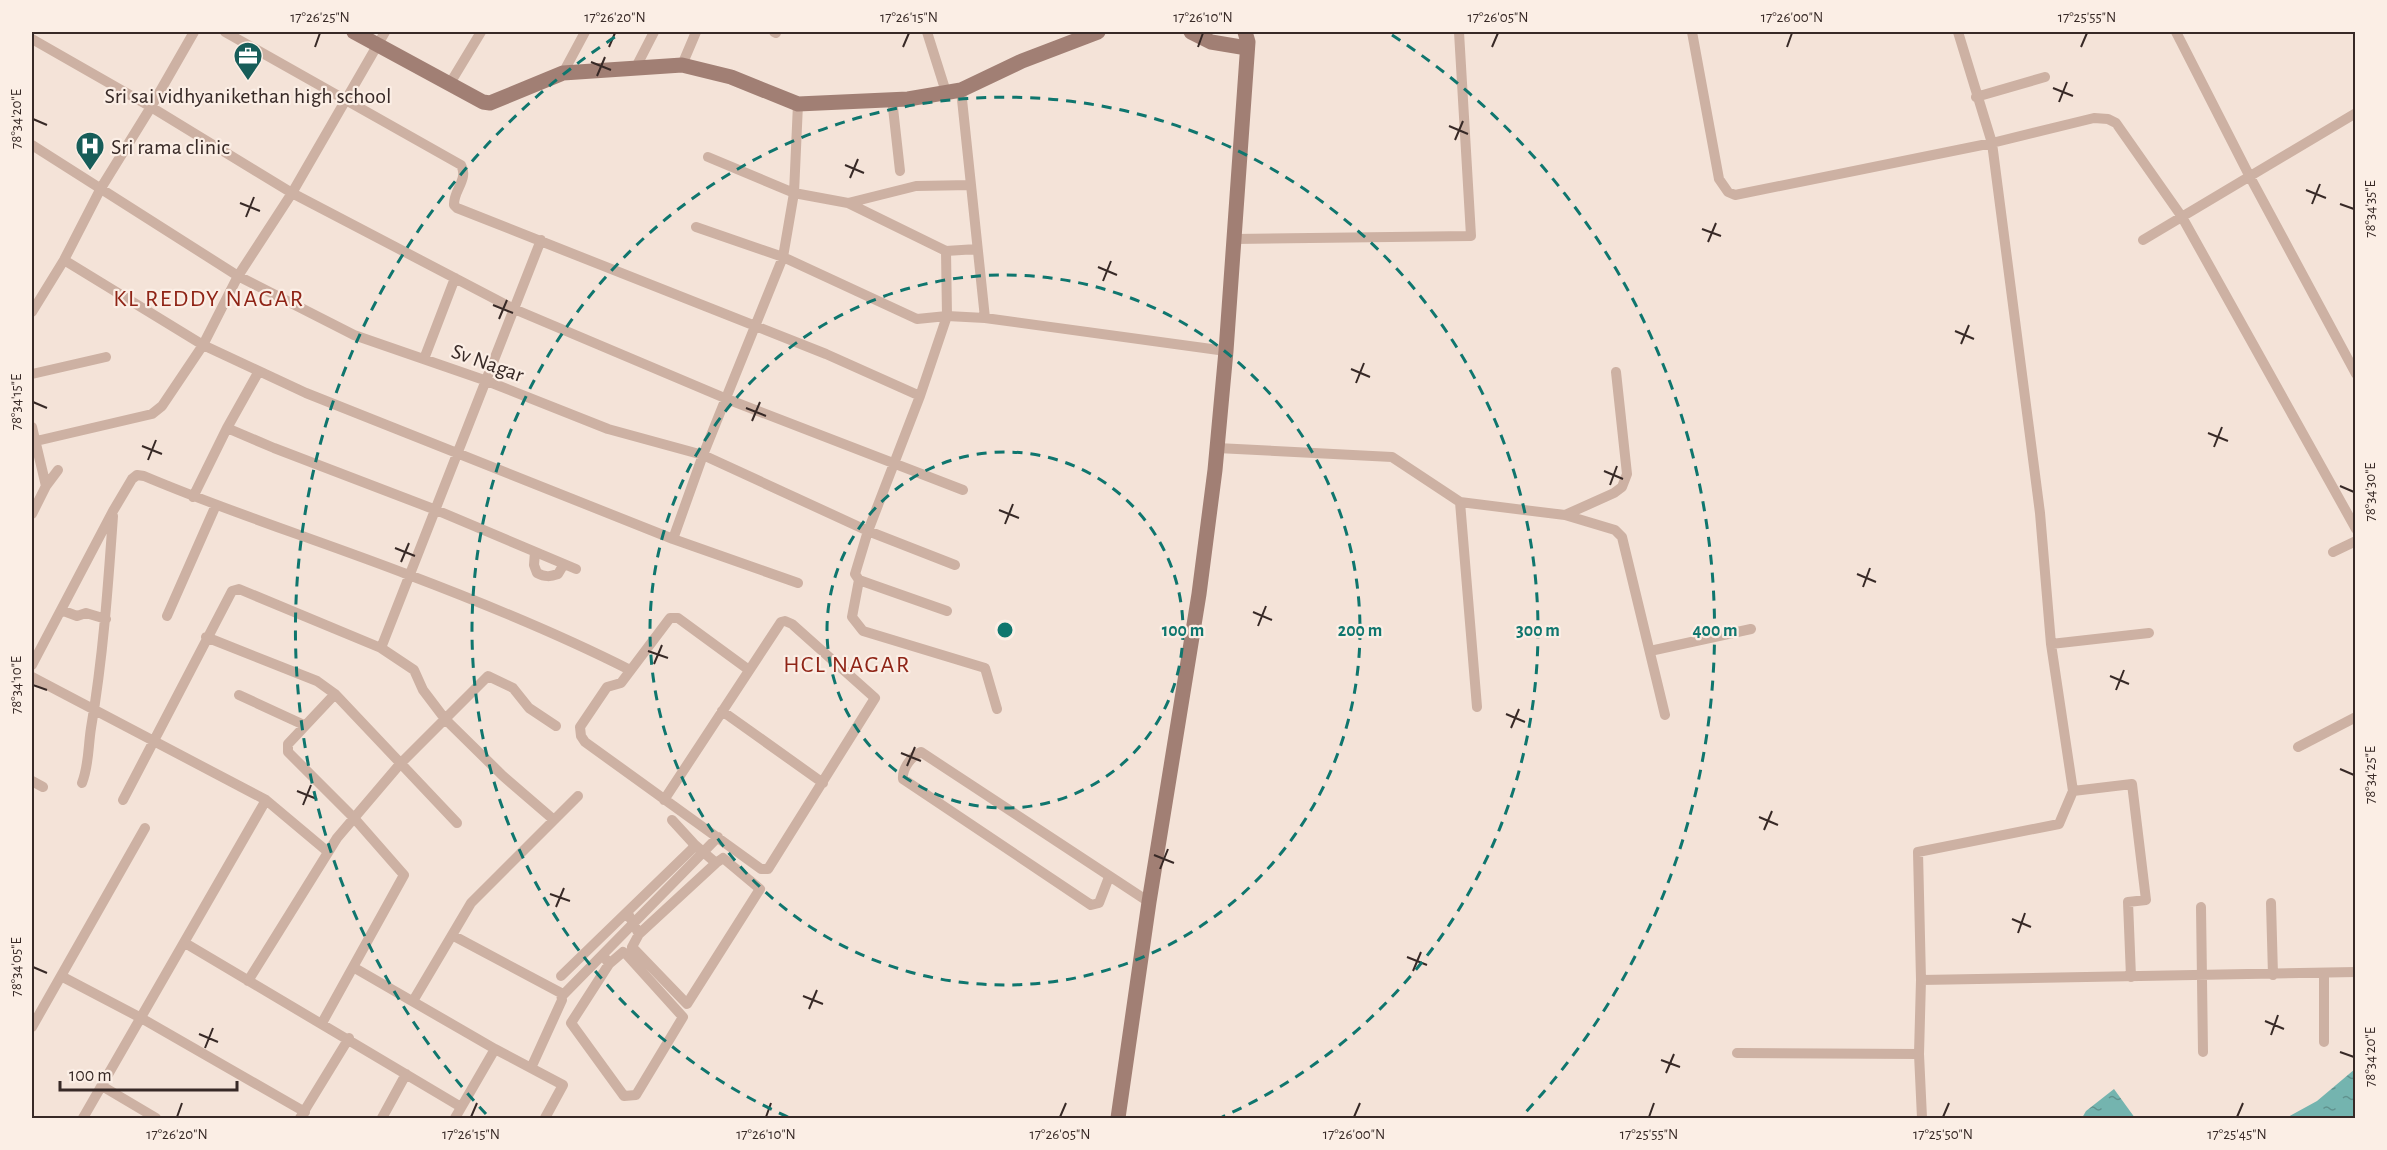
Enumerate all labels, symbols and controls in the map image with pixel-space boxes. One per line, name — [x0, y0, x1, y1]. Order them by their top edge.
text: 17°26'25"N — [290, 10, 350, 25]
text: 17°26'20"N — [584, 10, 646, 25]
text: 17°26'15"N — [880, 10, 938, 25]
text: 17°26'10"N — [1173, 10, 1233, 25]
text: 17°26'05"N — [1468, 10, 1528, 25]
text: 17°26'00"N — [1761, 10, 1823, 25]
text: 17°25'55"N — [2058, 10, 2116, 25]
office icon: Sri sai vidhyanikethan high school — [232, 40, 264, 82]
place label: Sri sai vidhyanikethan high school — [104, 85, 392, 107]
text: 78°34'20"E — [9, 89, 24, 149]
hospital icon: Sri rama clinic — [74, 130, 106, 172]
place label: Sri rama clinic — [111, 136, 230, 158]
text: 78°34'35"E — [2363, 180, 2378, 238]
district label: KL REDDY NAGAR — [113, 287, 305, 311]
street label: Sv Nagar — [449, 340, 527, 386]
text: 78°34'15"E — [9, 374, 24, 430]
text: 78°34'30"E — [2363, 462, 2378, 522]
centre of rings — [995, 620, 1015, 640]
text: 100 m — [1162, 622, 1204, 640]
text: 200 m — [1338, 622, 1382, 640]
text: 300 m — [1516, 622, 1560, 640]
text: 400 m — [1692, 622, 1738, 640]
district label: HCL NAGAR — [783, 653, 911, 677]
text: 78°34'10"E — [9, 656, 24, 714]
text: 78°34'25"E — [2363, 746, 2378, 804]
text: 78°34'05"E — [9, 937, 24, 997]
text: 78°34'20"E — [2363, 1027, 2378, 1087]
scale bar — [60, 1054, 237, 1092]
text: 100 m — [69, 1067, 112, 1085]
text: 17°26'20"N — [146, 1127, 208, 1142]
text: 17°26'15"N — [442, 1127, 500, 1142]
text: 17°26'10"N — [736, 1127, 796, 1142]
text: 17°26'05"N — [1030, 1127, 1090, 1142]
text: 17°26'00"N — [1323, 1127, 1385, 1142]
text: 17°25'55"N — [1620, 1127, 1678, 1142]
text: 17°25'50"N — [1913, 1127, 1973, 1142]
text: 17°25'45"N — [2207, 1127, 2267, 1142]

